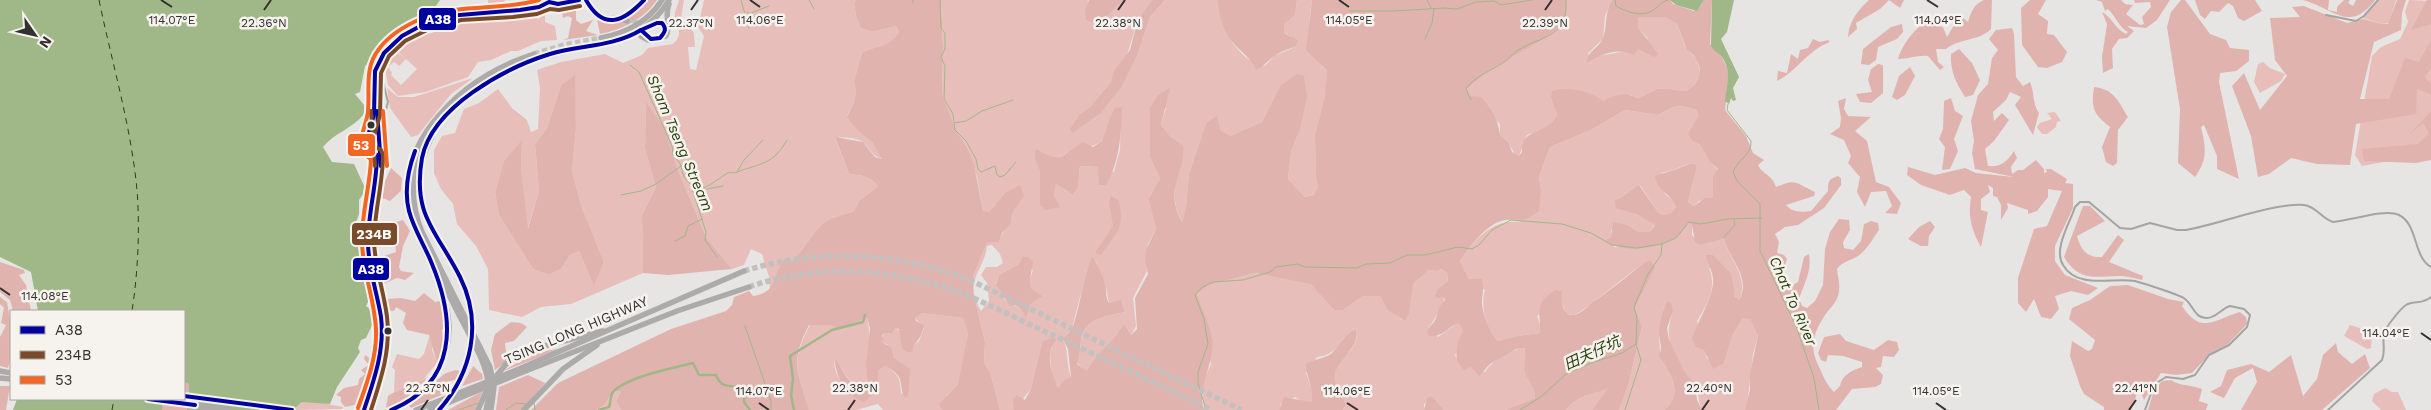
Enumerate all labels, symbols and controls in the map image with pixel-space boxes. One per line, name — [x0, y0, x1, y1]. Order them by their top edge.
line badge: A38 — [418, 7, 457, 31]
north arrow — [10, 10, 60, 60]
text: A38 — [425, 11, 451, 27]
text: 114.07°E — [149, 13, 196, 27]
text: 114.06°E — [736, 13, 784, 27]
text: 114.05°E — [1325, 13, 1373, 27]
text: 114.04°E — [1914, 13, 1962, 27]
text: 22.36°N — [241, 16, 287, 30]
text: 22.37°N — [669, 16, 713, 30]
text: 22.38°N — [1095, 16, 1141, 30]
text: 22.39°N — [1522, 16, 1568, 30]
text: N — [36, 33, 55, 51]
water label: Sham Tseng Stream — [643, 72, 717, 214]
unlabelled marker — [366, 120, 376, 130]
line badge: 53 — [347, 133, 376, 157]
text: 53 — [353, 137, 369, 153]
line badge: 234B — [351, 222, 398, 246]
text: 234B — [356, 226, 392, 242]
water label: Chat To River — [1765, 254, 1821, 350]
line badge: A38 — [352, 257, 390, 281]
text: A38 — [358, 261, 384, 277]
text: 114.08°E — [21, 289, 69, 303]
street label: TSING LONG HIGHWAY — [502, 293, 650, 367]
legend — [10, 310, 185, 400]
text: A38 — [55, 321, 83, 339]
unlabelled marker — [383, 326, 393, 336]
text: 114.04°E — [2362, 326, 2410, 340]
water label: 田夫仔坑 — [1561, 331, 1625, 374]
text: 234B — [55, 346, 91, 364]
text: 53 — [55, 371, 72, 389]
text: 22.37°N — [406, 381, 450, 395]
text: 22.38°N — [832, 381, 878, 395]
text: 22.40°N — [1686, 381, 1732, 395]
text: 22.41°N — [2114, 381, 2158, 395]
text: 114.07°E — [736, 384, 783, 398]
text: 114.06°E — [1323, 384, 1371, 398]
text: 114.05°E — [1912, 384, 1960, 398]

